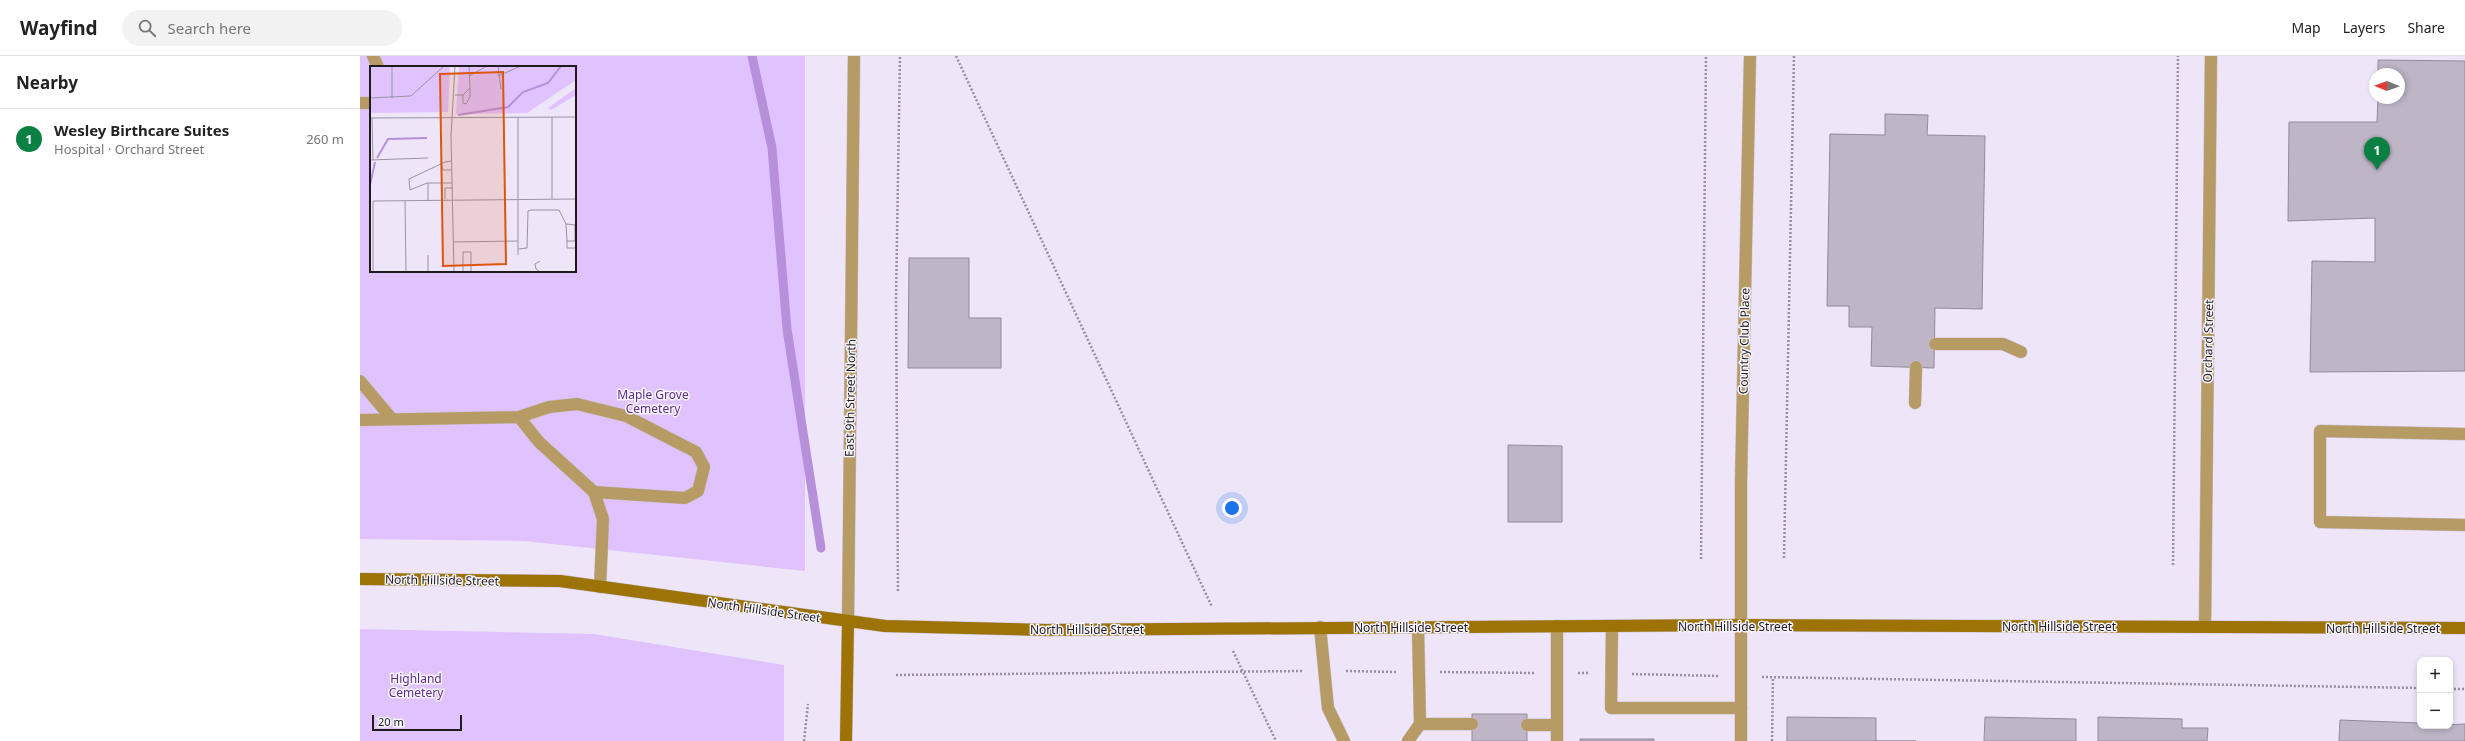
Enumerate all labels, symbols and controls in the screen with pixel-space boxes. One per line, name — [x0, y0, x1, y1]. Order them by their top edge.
search box — [122, 10, 402, 46]
text: Wayfind — [20, 15, 98, 41]
icon: search — [136, 17, 158, 39]
text: Search here — [168, 18, 251, 38]
text: Map — [2292, 18, 2321, 37]
text: Layers — [2343, 18, 2385, 37]
text: Share — [2407, 18, 2445, 37]
inset map — [370, 66, 576, 272]
north arrow — [2369, 68, 2405, 104]
text: Nearby — [16, 71, 78, 94]
text: Wesley Birthcare Suites — [54, 120, 229, 140]
text: 1 — [25, 130, 33, 148]
text: 260 m — [306, 130, 344, 148]
pin: 1 — [2364, 137, 2390, 170]
text: Hospital · Orchard Street — [54, 140, 204, 158]
street label: Country Club Place — [1735, 287, 1753, 394]
street label: Orchard Street — [2199, 299, 2217, 383]
street label: East 9th Street North — [840, 339, 860, 457]
park label: Maple Grove Cemetery — [617, 386, 689, 417]
your location — [1222, 498, 1242, 518]
street label: North Hillside Street — [385, 571, 500, 590]
street label: North Hillside Street — [706, 594, 822, 626]
street label: North Hillside Street — [1678, 618, 1793, 635]
street label: North Hillside Street — [2002, 618, 2117, 635]
street label: North Hillside Street — [1354, 619, 1469, 636]
street label: North Hillside Street — [2326, 620, 2441, 637]
street label: North Hillside Street — [1030, 621, 1145, 638]
map controls — [2417, 657, 2453, 729]
button: + — [2417, 657, 2453, 693]
park label: Highland Cemetery — [389, 670, 444, 701]
button: − — [2417, 693, 2453, 729]
scale bar — [372, 713, 462, 732]
text: 20 m — [378, 714, 404, 729]

